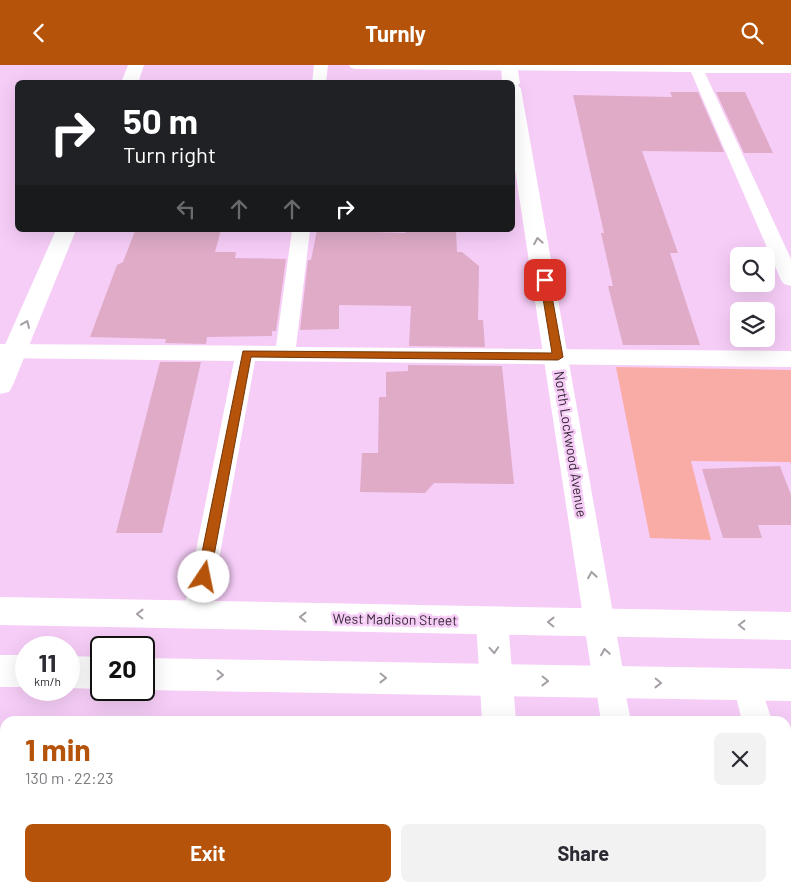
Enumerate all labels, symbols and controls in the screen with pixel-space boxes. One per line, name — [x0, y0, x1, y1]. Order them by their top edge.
icon: back — [25, 19, 53, 47]
icon: search — [738, 19, 766, 47]
text: Turnly — [365, 20, 426, 46]
text: 50 m — [123, 99, 198, 141]
icon: right — [40, 100, 105, 165]
text: Turn right — [123, 141, 216, 167]
icon: left — [172, 195, 200, 223]
icon: ahead — [225, 195, 253, 223]
icon: ahead — [278, 195, 306, 223]
icon: right — [331, 195, 359, 223]
one-way arrow — [534, 237, 544, 246]
map controls — [730, 247, 775, 347]
button: search — [730, 247, 775, 292]
pin — [524, 259, 566, 301]
icon: arrive — [531, 266, 559, 294]
button: layers — [730, 302, 775, 347]
one-way arrow — [19, 320, 30, 329]
street label: North Lockwood Avenue — [551, 370, 591, 518]
position arrow — [177, 550, 229, 602]
one-way arrow — [587, 570, 598, 578]
one-way arrow — [136, 609, 144, 619]
street label: West Madison Street — [332, 609, 458, 629]
one-way arrow — [299, 612, 306, 622]
one-way arrow — [547, 617, 554, 627]
one-way arrow — [738, 620, 746, 630]
speed limit sign: 20 — [90, 636, 155, 701]
one-way arrow — [488, 646, 499, 654]
text: 11 — [39, 647, 56, 677]
one-way arrow — [600, 648, 610, 657]
one-way arrow — [216, 670, 224, 680]
one-way arrow — [379, 673, 387, 683]
text: km/h — [34, 674, 61, 688]
one-way arrow — [541, 676, 549, 686]
one-way arrow — [654, 678, 662, 688]
text: 1 min — [25, 731, 91, 767]
button: close — [714, 733, 766, 785]
text: 130 m · 22:23 — [25, 768, 113, 787]
button: Exit — [25, 824, 391, 882]
button: Share — [401, 824, 766, 882]

